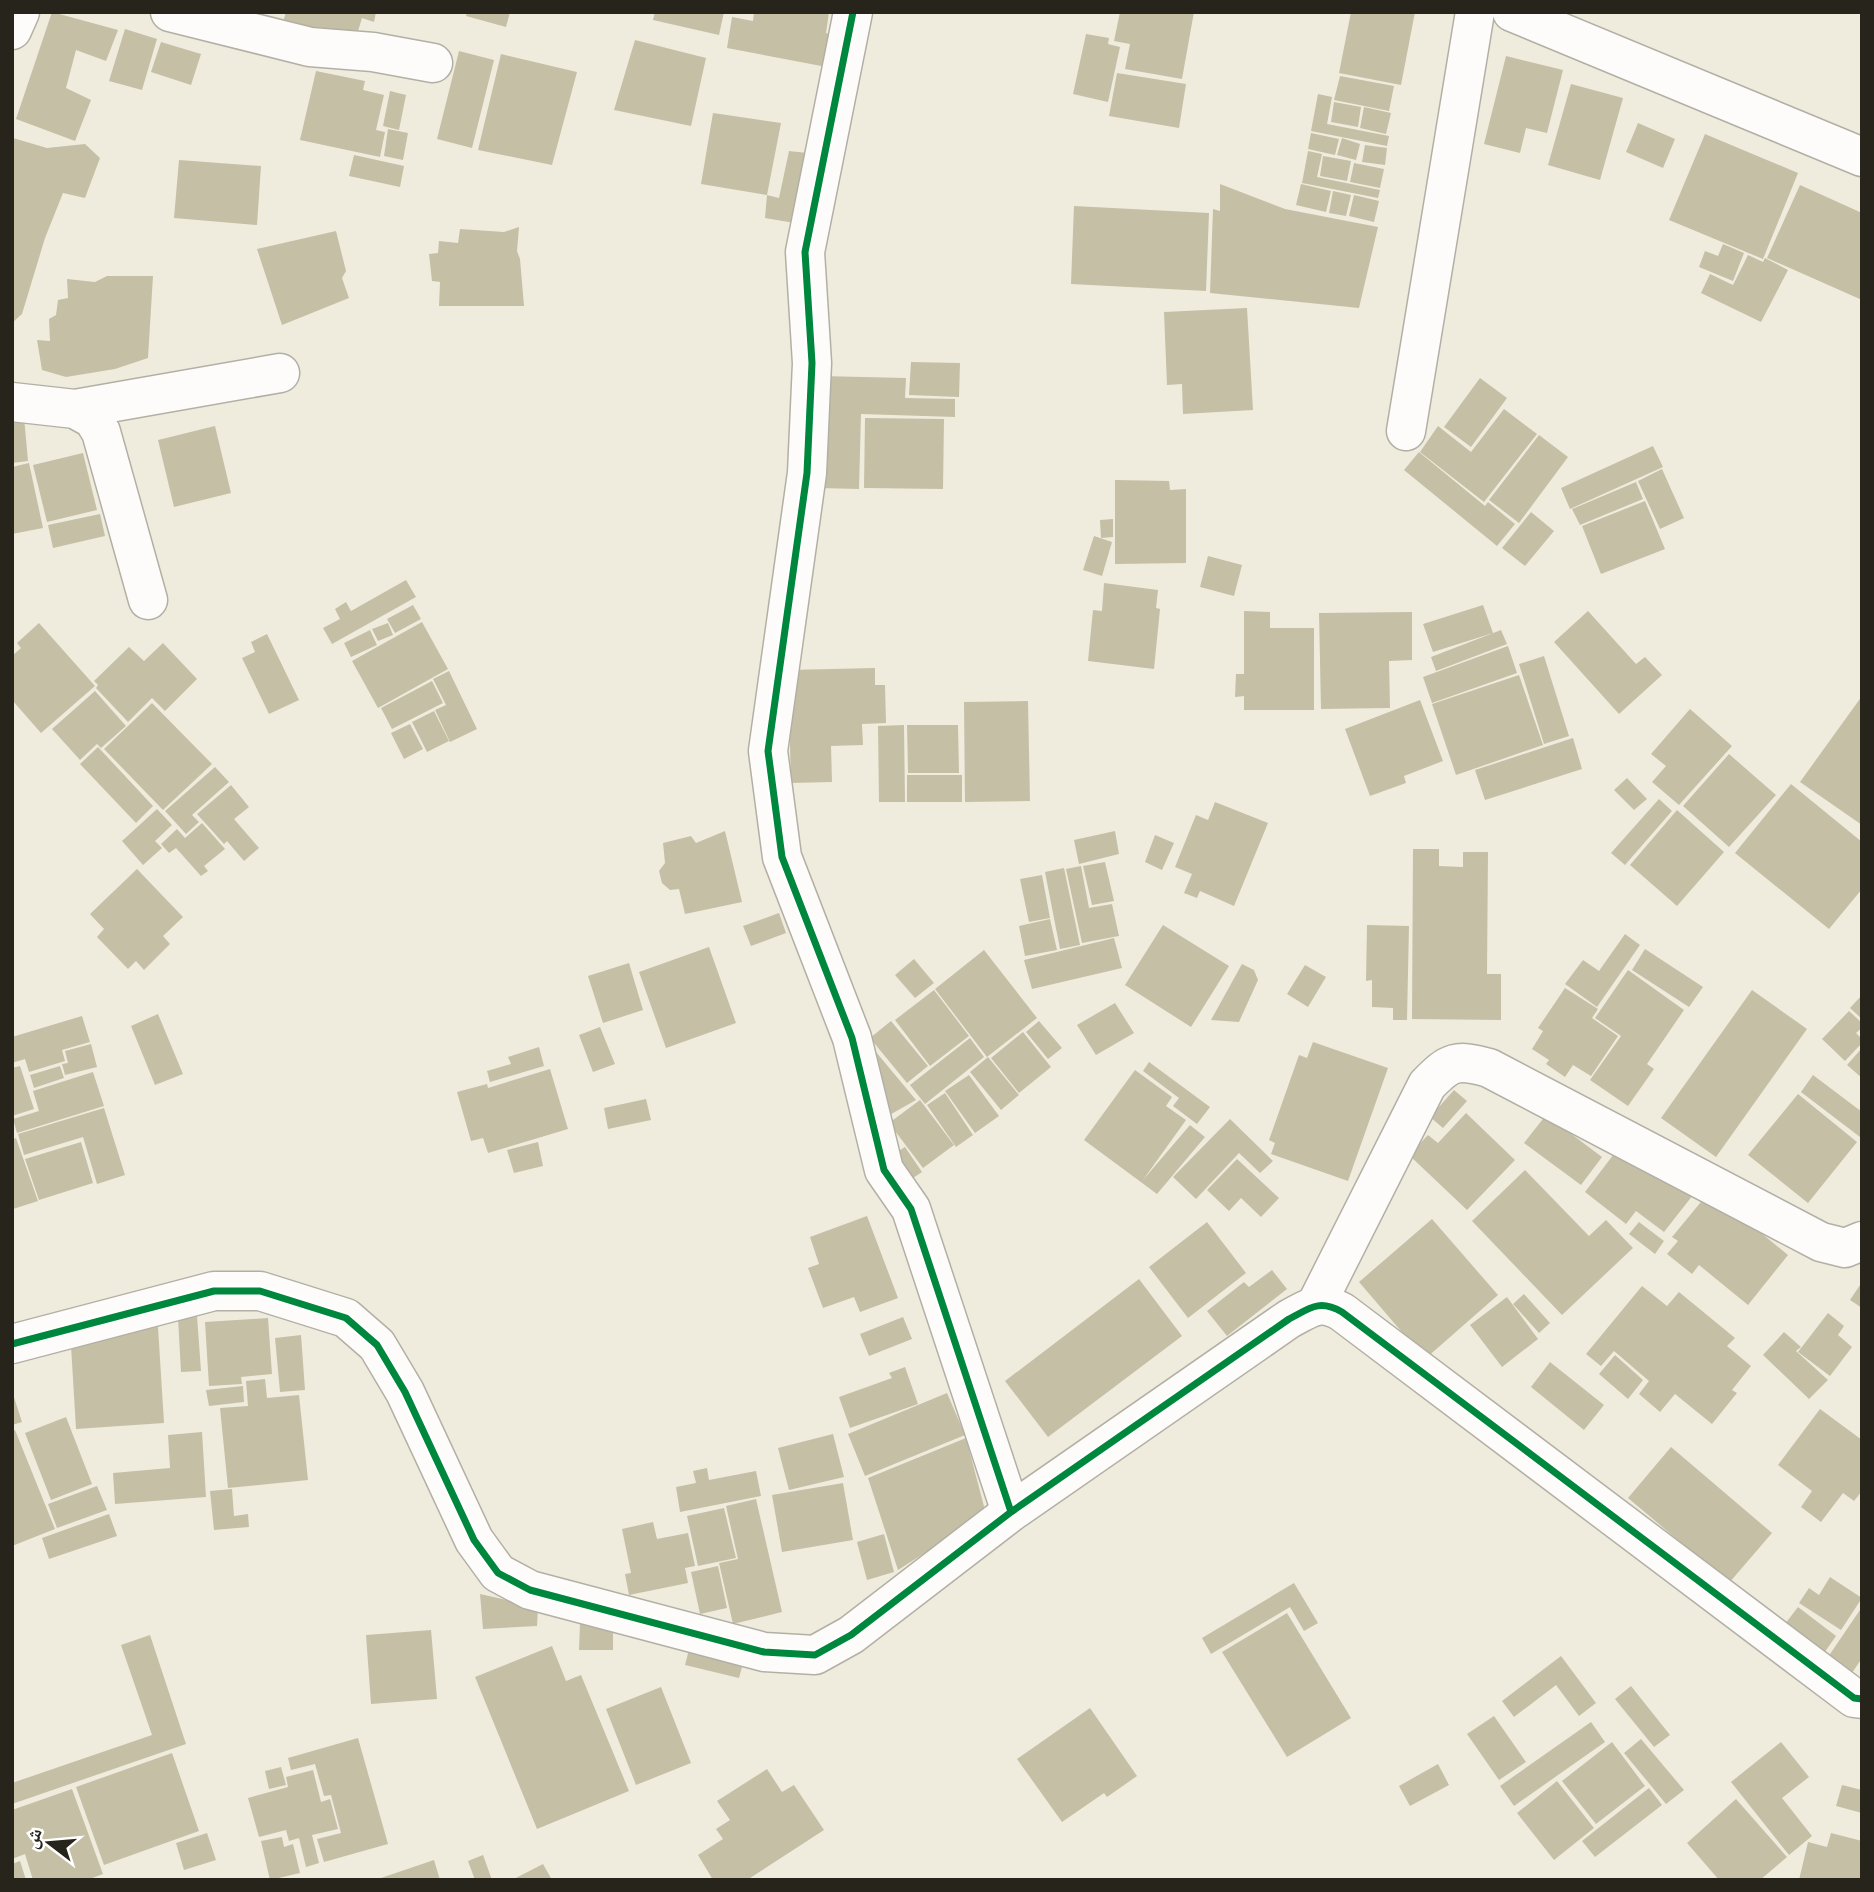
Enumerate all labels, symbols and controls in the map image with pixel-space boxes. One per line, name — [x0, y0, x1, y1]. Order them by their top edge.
north arrow — [14, 1808, 84, 1878]
text: ش — [19, 1826, 47, 1851]

